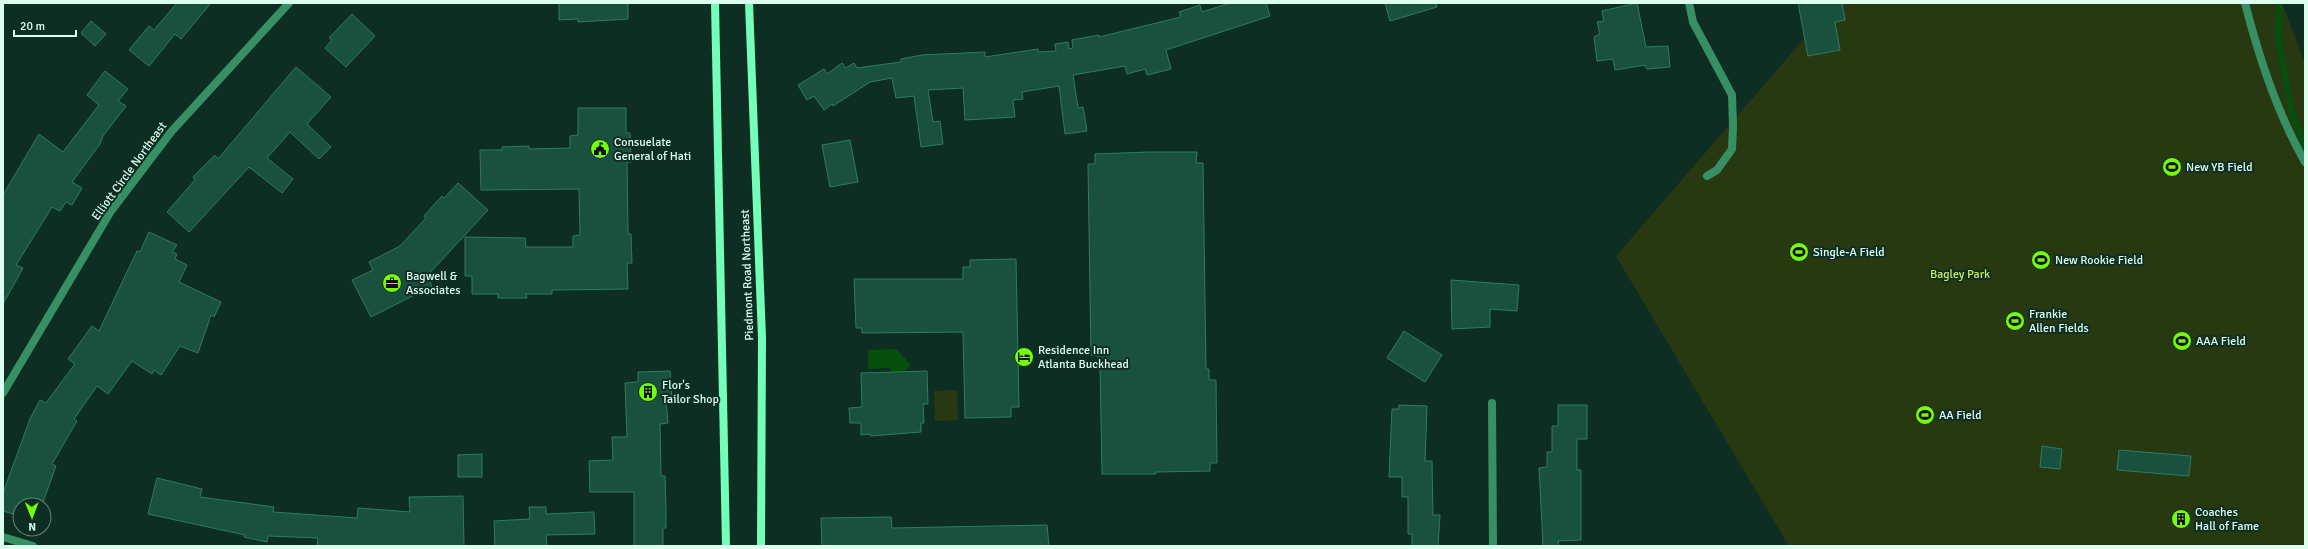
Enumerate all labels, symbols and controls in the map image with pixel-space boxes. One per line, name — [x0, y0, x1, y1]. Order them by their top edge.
scale bar — [14, 12, 76, 38]
text: 20 m — [20, 19, 45, 34]
street label: Elliott Circle Northeast — [89, 119, 170, 223]
place label: Consuelate General of Hati — [614, 135, 691, 164]
public building icon: Consuelate General of Hati — [589, 138, 611, 160]
sports icon: New YB Field — [2161, 156, 2183, 178]
place label: New YB Field — [2186, 160, 2253, 175]
street label: Piedmont Road Northeast — [738, 209, 757, 341]
sports icon: Single-A Field — [1788, 241, 1810, 263]
place label: Single-A Field — [1813, 245, 1885, 260]
sports icon: New Rookie Field — [2030, 249, 2052, 271]
place label: New Rookie Field — [2055, 253, 2143, 268]
park label: Bagley Park — [1930, 267, 1990, 282]
place label: Bagwell & Associates — [406, 269, 460, 298]
office icon: Bagwell & Associates — [381, 272, 403, 294]
place label: Frankie Allen Fields — [2029, 307, 2089, 336]
sports icon: Frankie Allen Fields — [2004, 310, 2026, 332]
sports icon: AAA Field — [2171, 330, 2193, 352]
place label: AAA Field — [2196, 334, 2246, 349]
place label: Residence Inn Atlanta Buckhead — [1038, 343, 1129, 372]
hotel icon: Residence Inn Atlanta Buckhead — [1013, 346, 1035, 368]
place label: Flor's Tailor Shop — [662, 378, 719, 407]
building icon: Flor's Tailor Shop — [637, 381, 659, 403]
sports icon: AA Field — [1914, 404, 1936, 426]
place label: AA Field — [1939, 408, 1982, 423]
north arrow — [12, 497, 52, 537]
place label: Coaches Hall of Fame — [2195, 505, 2259, 534]
building icon: Coaches Hall of Fame — [2170, 508, 2192, 530]
text: N — [28, 520, 36, 533]

